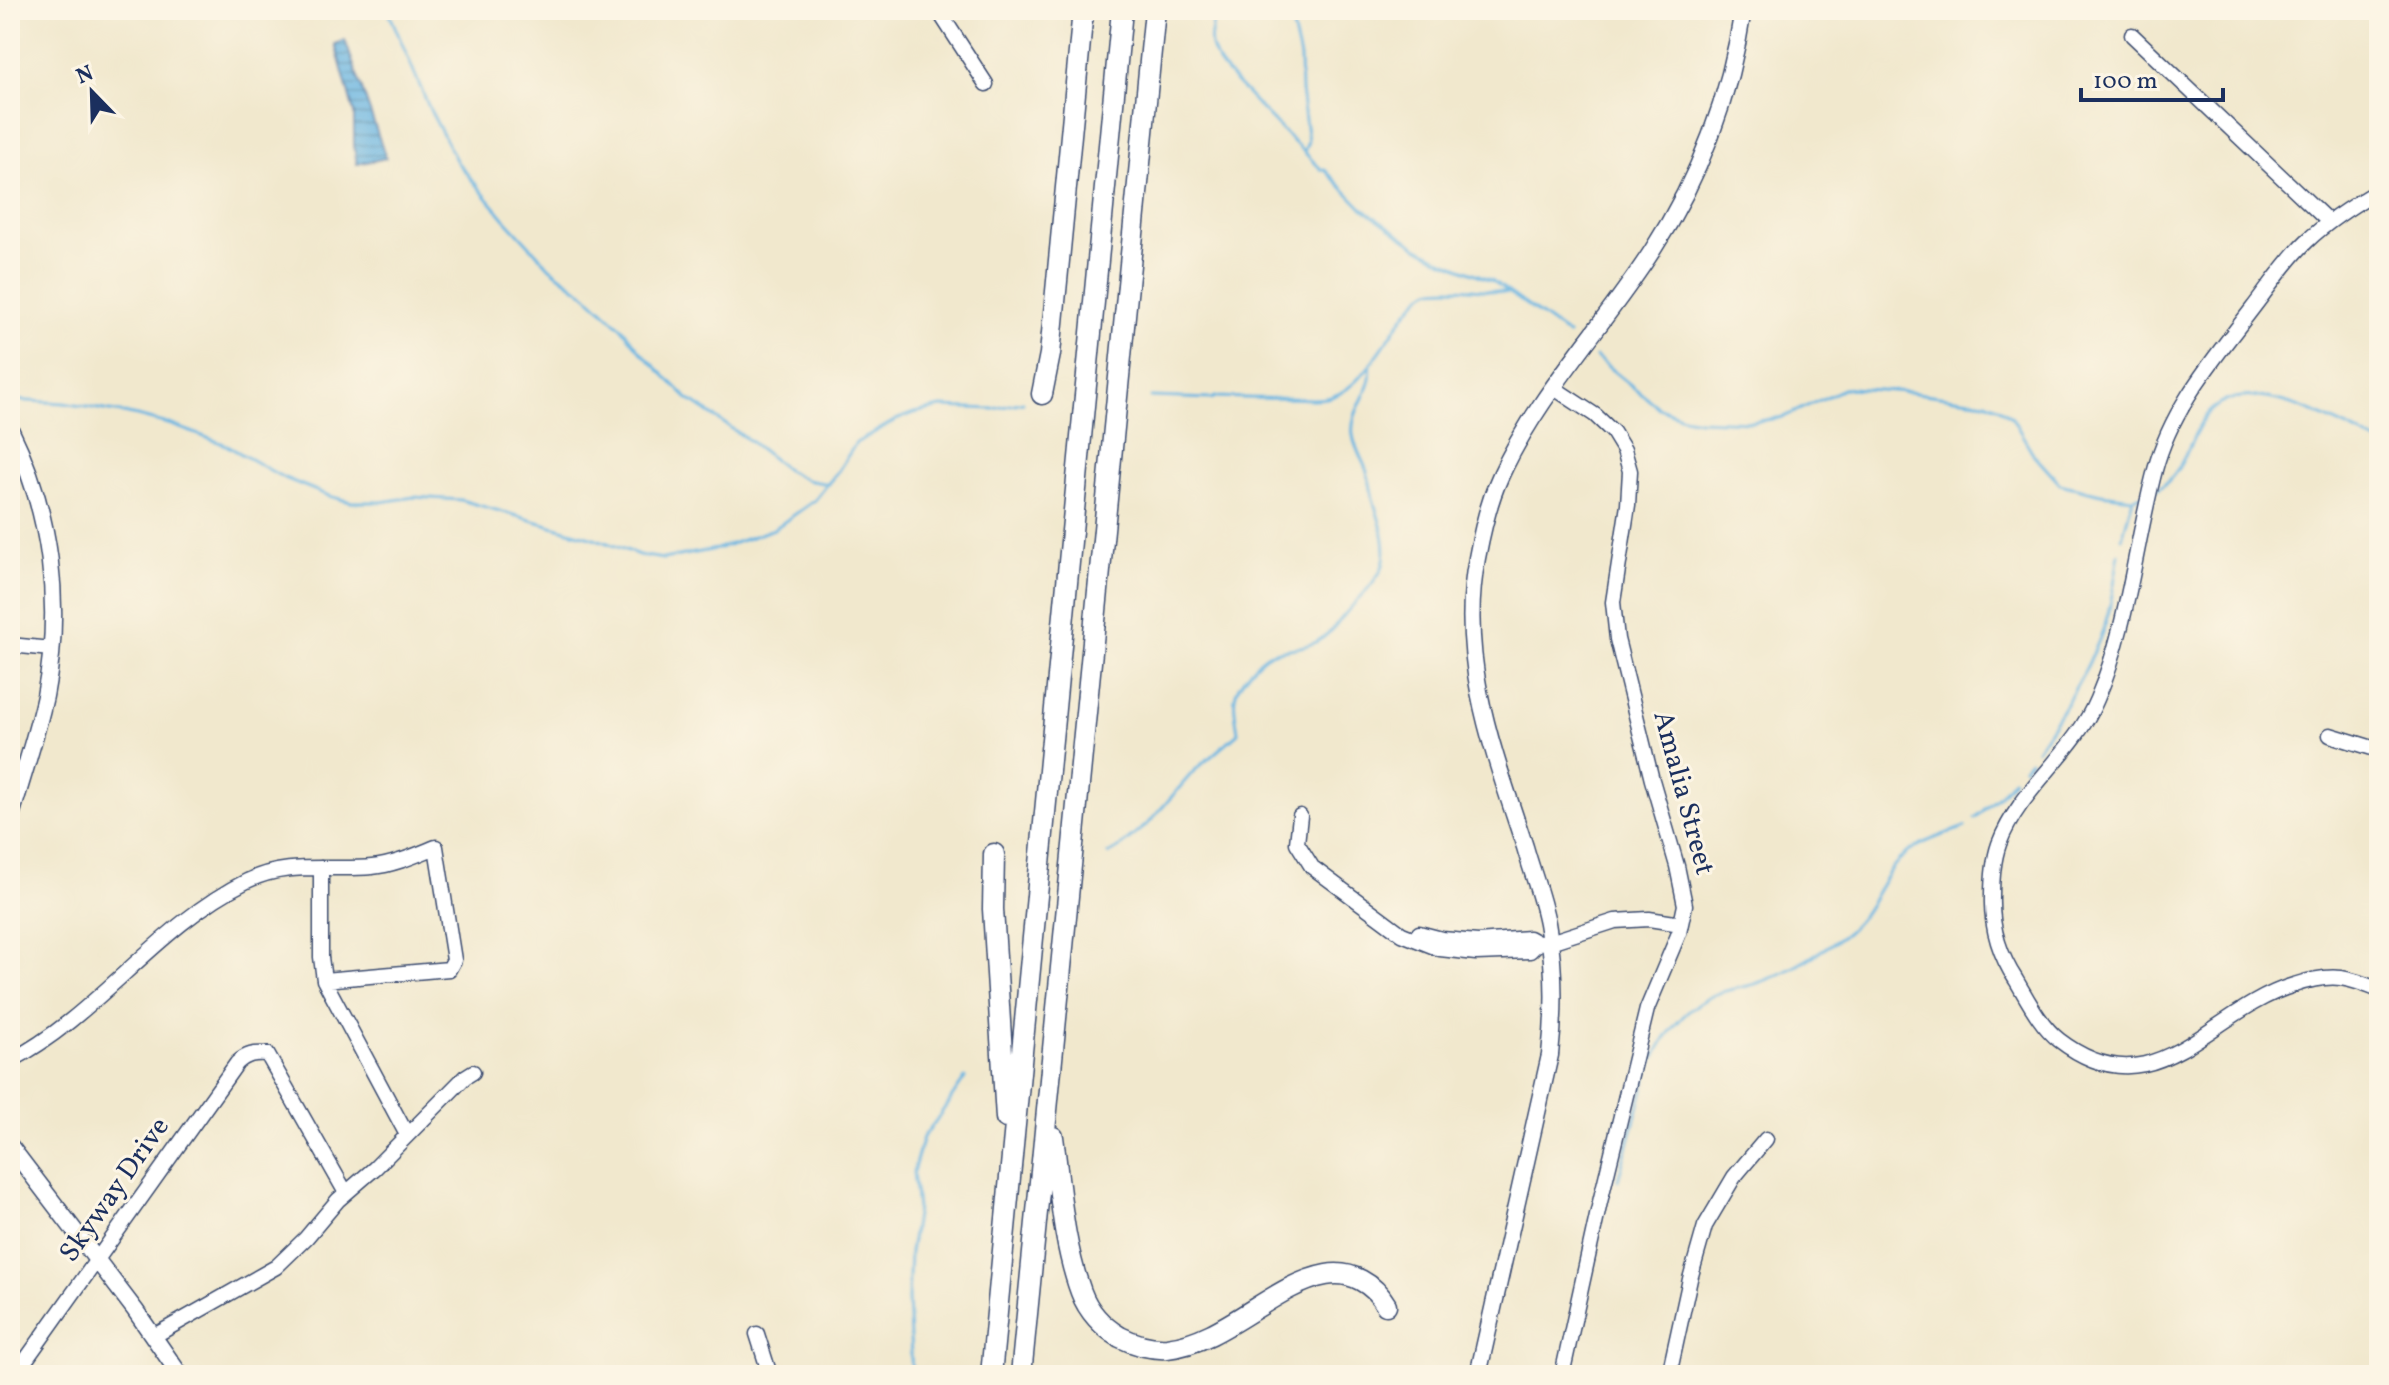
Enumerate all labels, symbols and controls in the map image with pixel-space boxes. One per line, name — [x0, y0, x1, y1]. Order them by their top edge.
north arrow — [52, 52, 132, 132]
scale bar — [2081, 52, 2223, 102]
text: N — [72, 58, 99, 93]
text: 100 m — [2093, 65, 2158, 99]
street label: Amalia Street — [1642, 707, 1724, 879]
street label: Skyway Drive — [51, 1110, 179, 1270]

